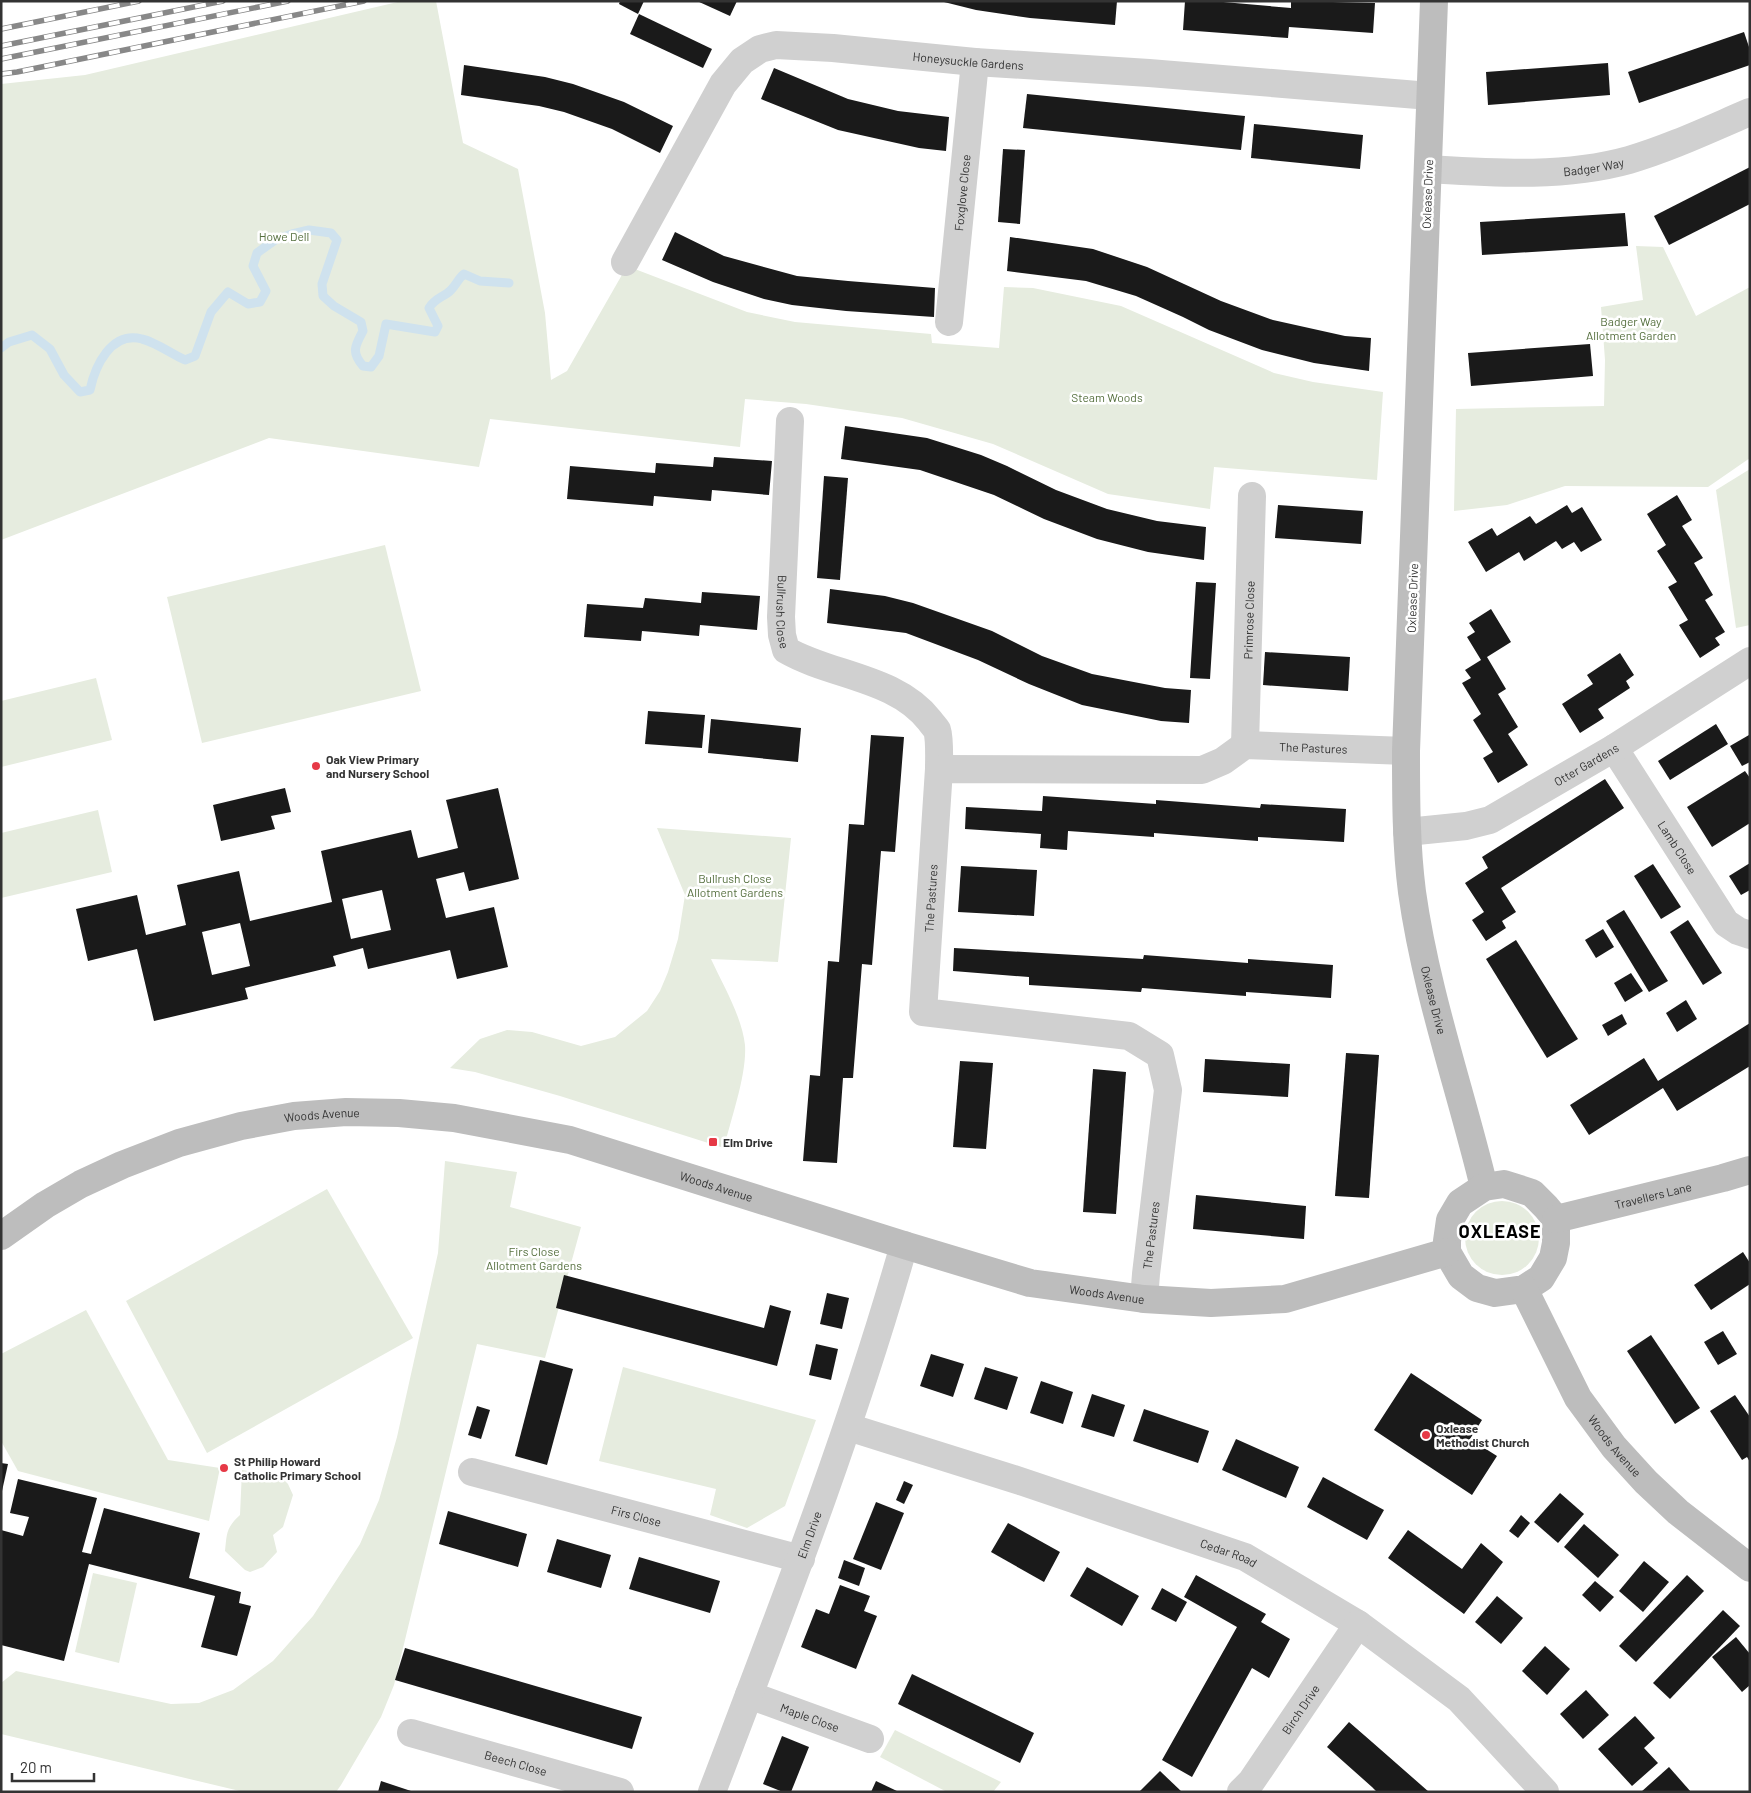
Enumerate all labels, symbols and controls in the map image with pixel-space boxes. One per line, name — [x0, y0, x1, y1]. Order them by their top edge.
street label: Honeysuckle Gardens — [912, 49, 1024, 72]
street label: Foxglove Close — [951, 154, 973, 232]
street label: Badger Way — [1563, 155, 1626, 178]
street label: Oxlease Drive — [1419, 159, 1435, 229]
park label: Howe Dell — [259, 229, 309, 243]
park label: Badger Way Allotment Garden — [1586, 314, 1676, 342]
park label: Steam Woods — [1071, 390, 1143, 404]
street label: Oxlease Drive — [1404, 563, 1420, 633]
street label: Bullrush Close — [774, 575, 792, 650]
street label: Primrose Close — [1240, 581, 1257, 660]
street label: The Pastures — [1279, 739, 1348, 756]
street label: Otter Gardens — [1551, 740, 1621, 788]
place label: Oak View Primary and Nursery School — [326, 752, 429, 780]
marker: Oak View Primary and Nursery School — [310, 760, 322, 772]
street label: Lamb Close — [1655, 818, 1700, 877]
street label: The Pastures — [921, 864, 940, 933]
park label: Bullrush Close Allotment Gardens — [687, 871, 783, 899]
street label: Oxlease Drive — [1419, 965, 1449, 1036]
street label: Woods Avenue — [283, 1105, 360, 1125]
place label: Elm Drive — [723, 1135, 773, 1149]
marker: Elm Drive — [707, 1136, 719, 1148]
street label: Woods Avenue — [678, 1168, 755, 1204]
street label: Travellers Lane — [1613, 1179, 1693, 1211]
street label: The Pastures — [1140, 1200, 1162, 1270]
district label: OXLEASE — [1459, 1220, 1541, 1242]
park label: Firs Close Allotment Gardens — [486, 1244, 582, 1272]
street label: Woods Avenue — [1068, 1282, 1146, 1306]
street label: Woods Avenue — [1586, 1412, 1644, 1479]
place label: Oxlease Methodist Church — [1436, 1421, 1529, 1449]
marker: Oxlease Methodist Church — [1420, 1429, 1432, 1441]
place label: St Philip Howard Catholic Primary School — [234, 1454, 361, 1482]
marker: St Philip Howard Catholic Primary School — [218, 1462, 230, 1474]
street label: Firs Close — [610, 1502, 663, 1529]
street label: Elm Drive — [794, 1509, 824, 1560]
street label: Cedar Road — [1199, 1535, 1260, 1570]
street label: Birch Drive — [1279, 1682, 1322, 1737]
street label: Maple Close — [779, 1700, 841, 1734]
street label: Beech Close — [483, 1747, 549, 1778]
scale bar — [12, 1750, 95, 1782]
text: 20 m — [20, 1758, 52, 1776]

